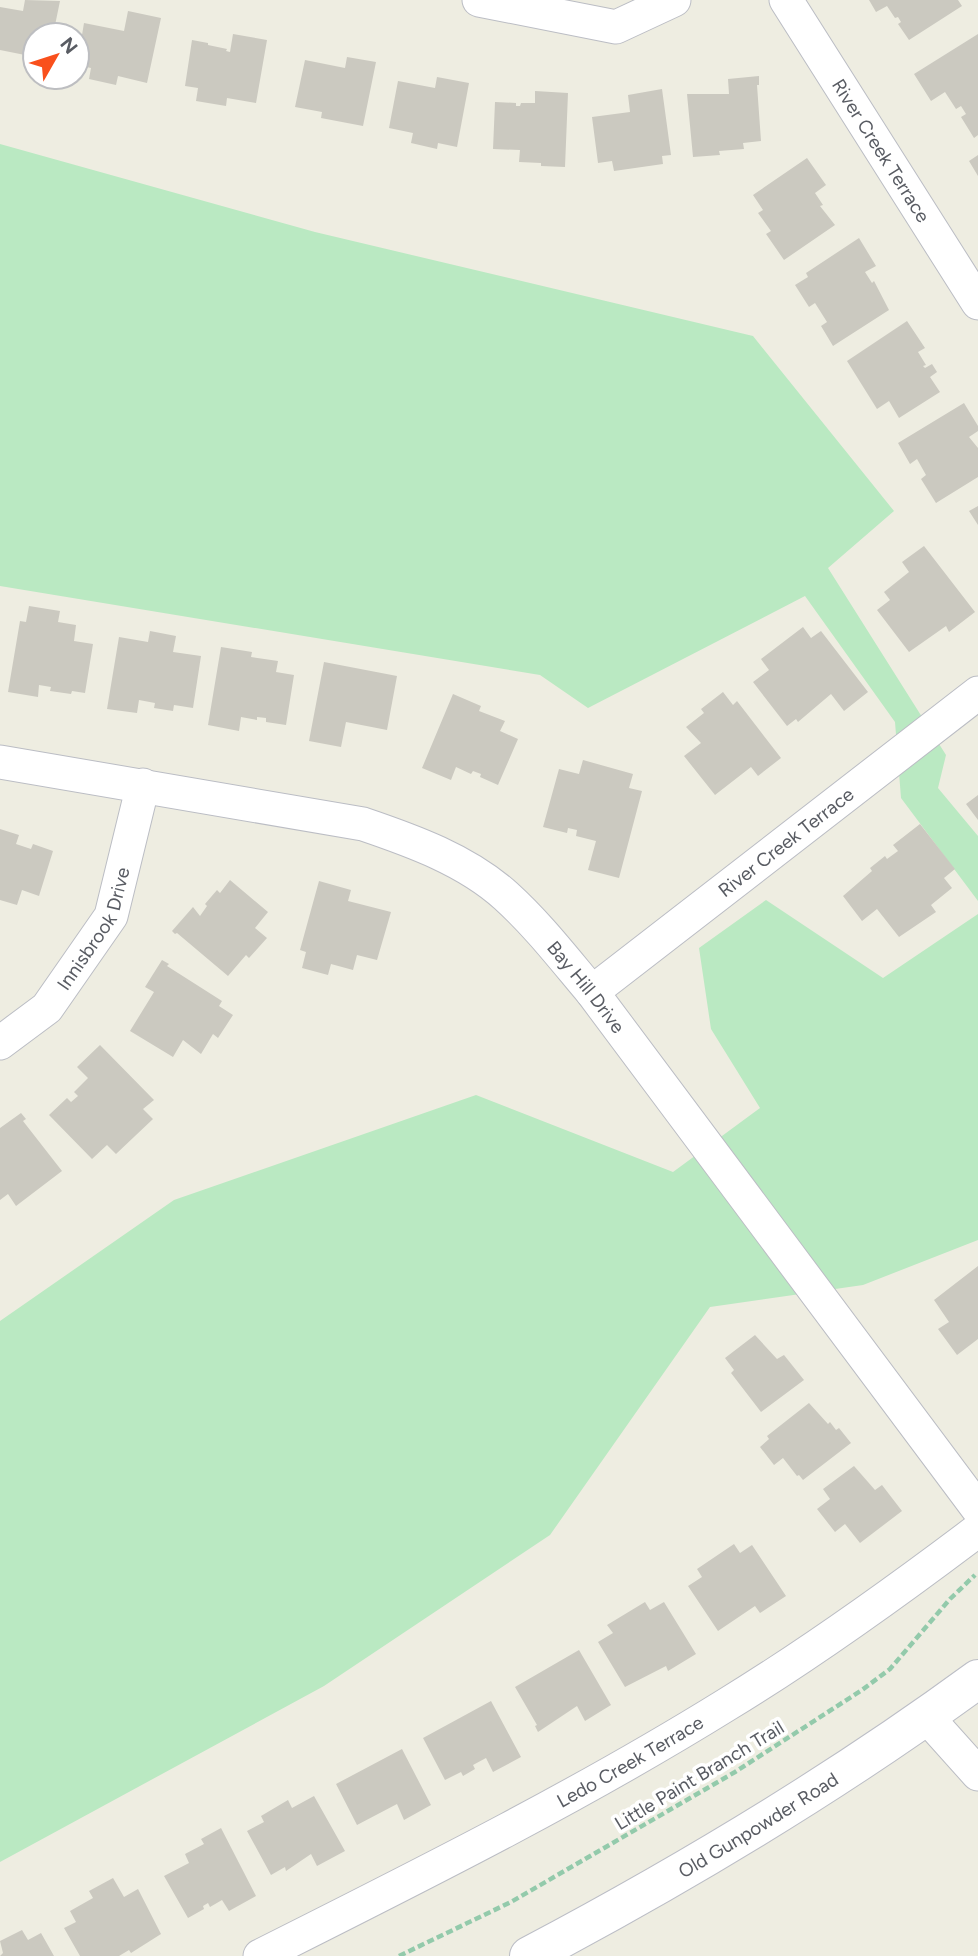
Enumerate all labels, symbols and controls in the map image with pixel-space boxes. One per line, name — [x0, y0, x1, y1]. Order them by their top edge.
north arrow — [21, 21, 91, 91]
text: N — [55, 33, 82, 59]
street label: River Creek Terrace — [827, 75, 935, 227]
street label: River Creek Terrace — [714, 783, 858, 902]
street label: Innisbrook Drive — [52, 865, 135, 994]
street label: Bay Hill Drive — [542, 936, 630, 1038]
street label: Ledo Creek Terrace — [553, 1711, 707, 1813]
street label: Little Paint Branch Trail — [610, 1716, 788, 1835]
street label: Old Gunpowder Road — [674, 1767, 843, 1883]

